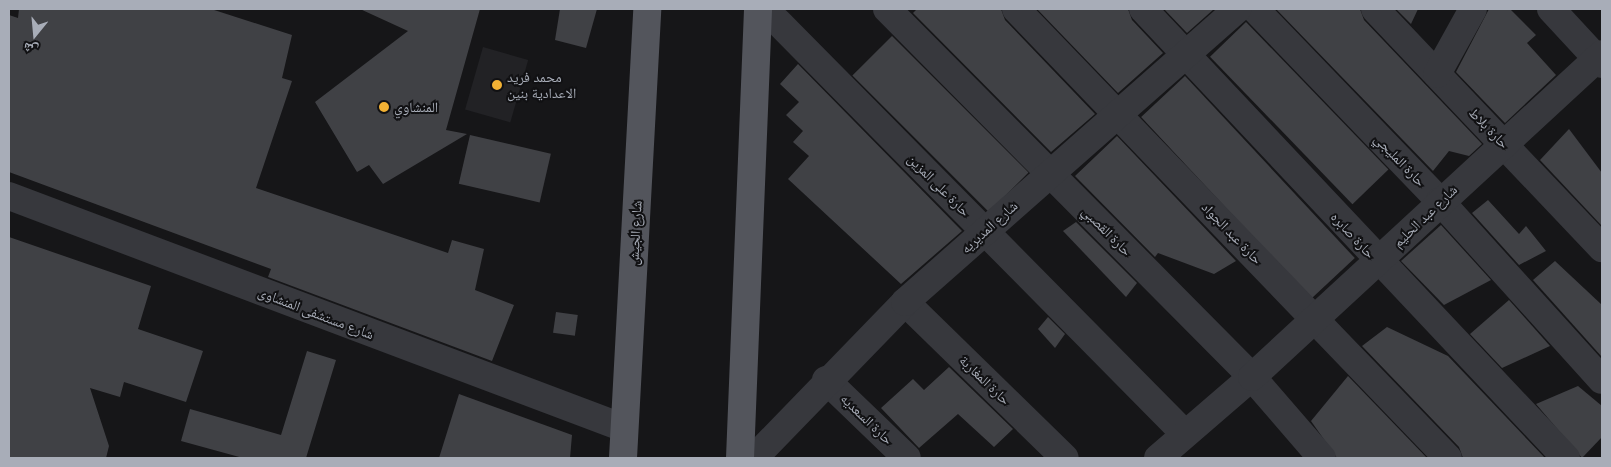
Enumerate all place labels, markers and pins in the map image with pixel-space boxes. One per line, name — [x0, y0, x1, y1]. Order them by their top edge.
place label: محمد فريد الاعدادية بنين — [507, 69, 576, 102]
marker: محمد فريد الاعدادية بنين — [491, 79, 503, 91]
place label: المنشاوي — [394, 99, 438, 115]
marker: المنشاوي — [378, 101, 390, 113]

